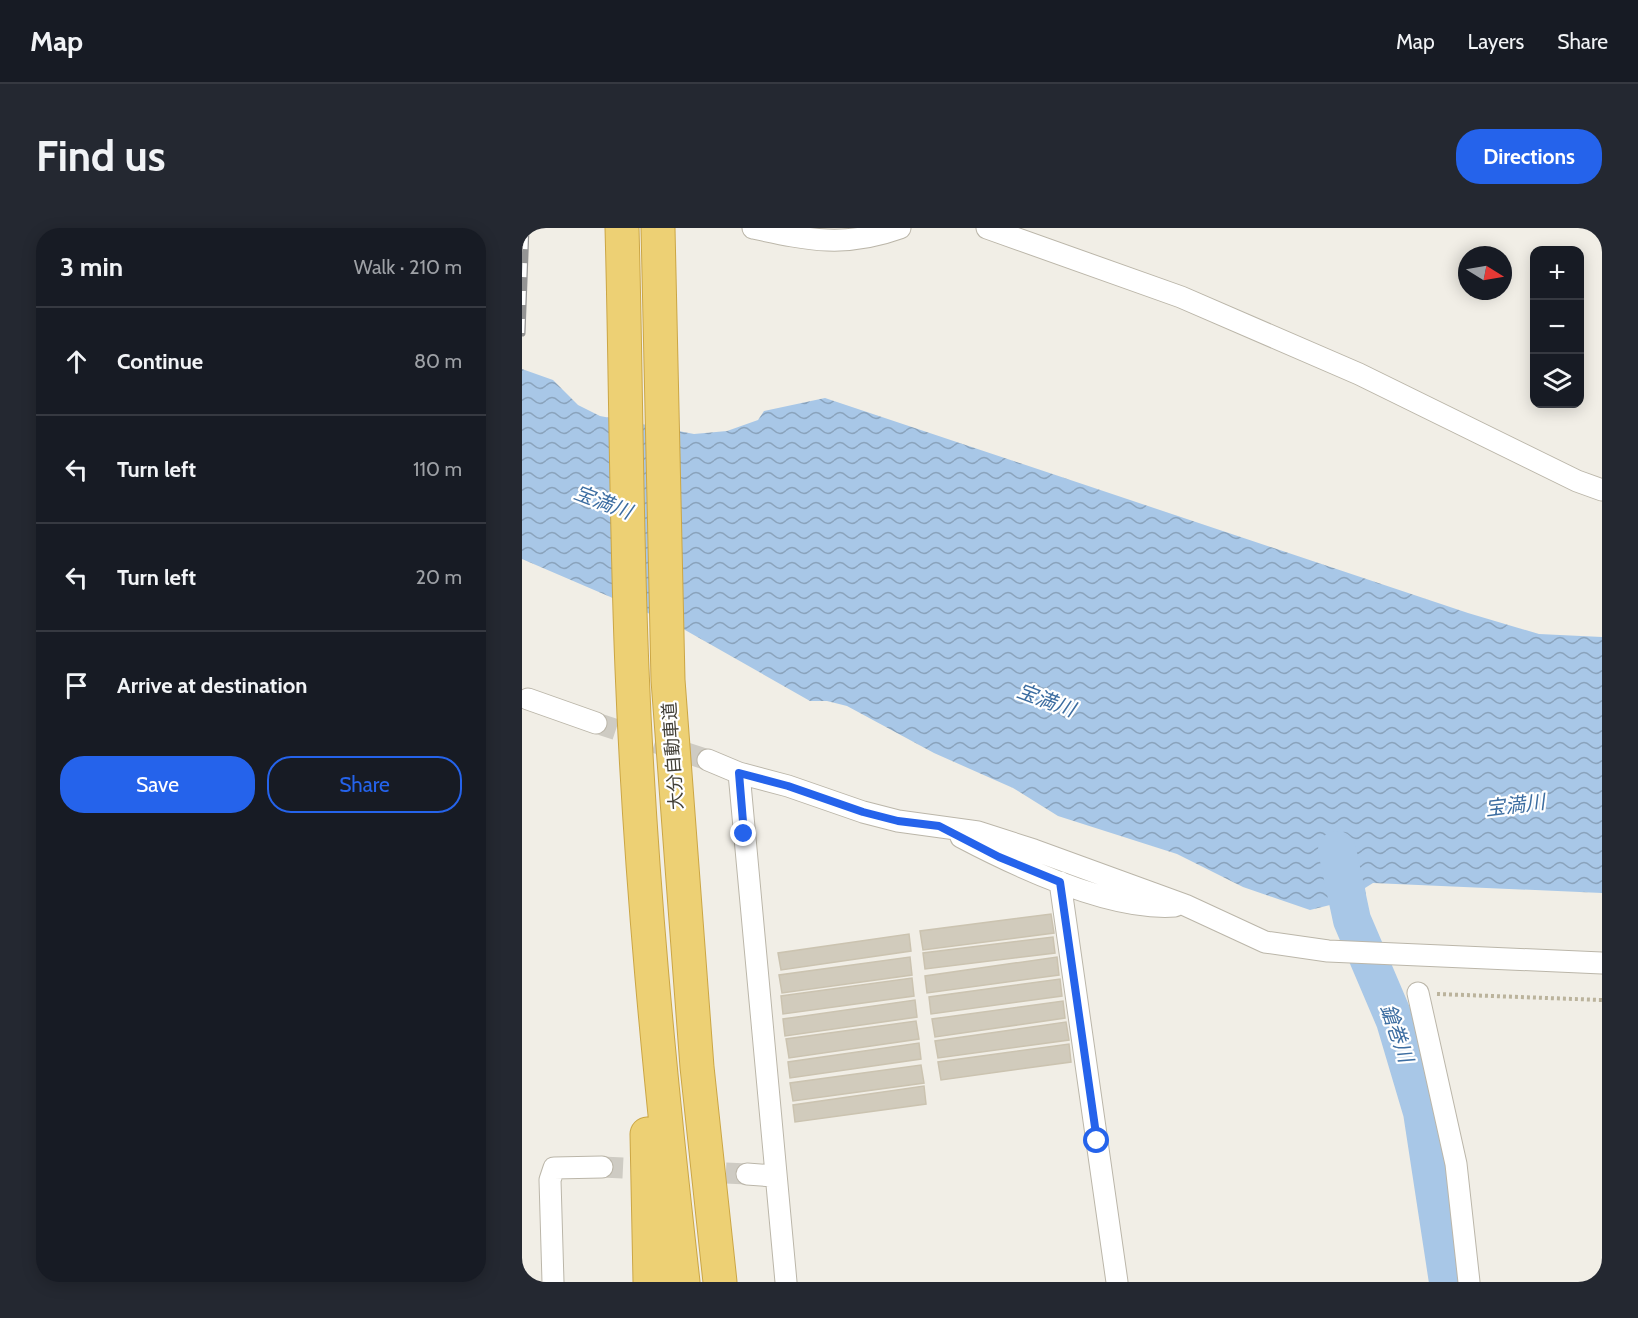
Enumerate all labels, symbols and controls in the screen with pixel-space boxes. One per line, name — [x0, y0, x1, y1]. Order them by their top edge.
text: Map — [30, 24, 83, 58]
text: Map — [1396, 29, 1435, 54]
text: Layers — [1468, 29, 1524, 54]
text: Share — [1557, 29, 1608, 54]
button: Directions — [1456, 129, 1602, 184]
text: Find us — [36, 130, 165, 182]
north arrow — [1458, 246, 1512, 300]
map controls — [1530, 246, 1584, 408]
button: + — [1530, 246, 1584, 300]
text: 3 min — [60, 251, 123, 283]
text: Walk · 210 m — [354, 255, 462, 279]
button: − — [1530, 300, 1584, 354]
icon: ahead — [60, 345, 93, 378]
text: Continue — [117, 348, 203, 375]
text: 80 m — [414, 349, 462, 373]
button: layers — [1530, 354, 1584, 408]
icon: left — [60, 453, 93, 486]
text: Turn left — [117, 456, 196, 483]
text: 110 m — [413, 457, 462, 481]
water label: 宝満川 — [571, 480, 637, 525]
icon: left — [60, 561, 93, 594]
text: Turn left — [117, 564, 196, 591]
text: 20 m — [416, 565, 462, 589]
icon: arrive — [60, 669, 93, 702]
text: Arrive at destination — [117, 672, 307, 699]
water label: 宝満川 — [1014, 678, 1080, 722]
street label: 大分自動車道 — [658, 701, 688, 811]
button: Save — [60, 756, 255, 813]
button: Share — [267, 756, 462, 813]
water label: 宝満川 — [1484, 789, 1548, 821]
route end — [730, 820, 756, 846]
water label: 鎗巻川 — [1376, 1001, 1419, 1067]
route start — [1083, 1127, 1109, 1153]

